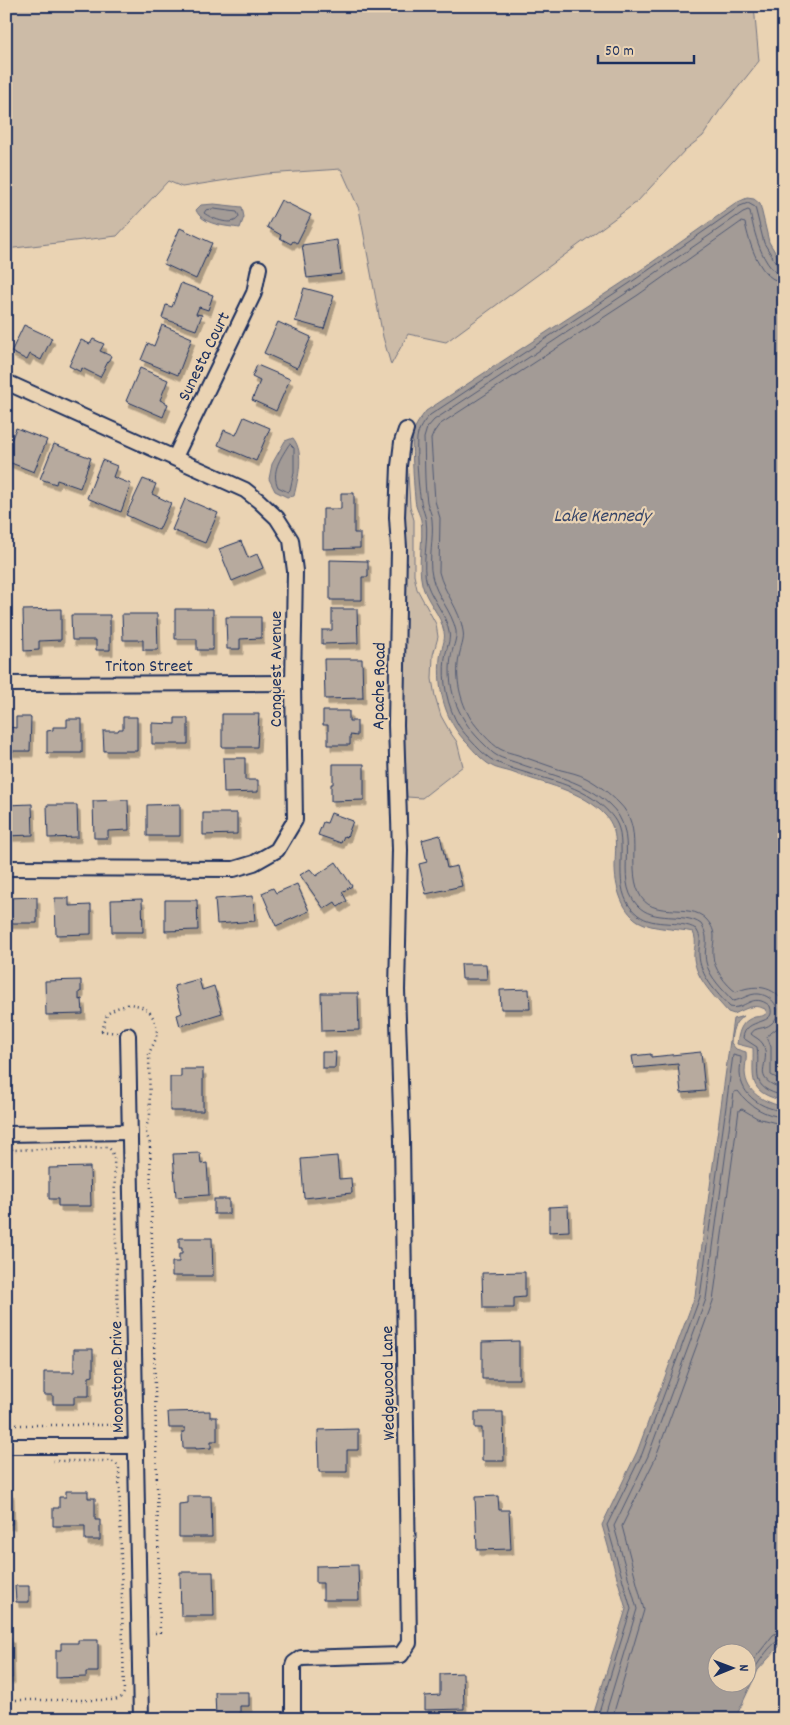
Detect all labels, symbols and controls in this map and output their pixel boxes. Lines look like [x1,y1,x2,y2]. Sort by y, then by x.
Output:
scale bar [598,32,694,64]
text: 50 m [605,41,634,63]
street label: Sunesta Court [173,308,238,406]
water label: Lake Kennedy [554,504,653,531]
street label: Conquest Avenue [265,611,290,727]
street label: Apache Road [367,642,394,730]
street label: Triton Street [105,655,193,680]
street label: Moonstone Drive [105,1321,132,1433]
street label: Wedgewood Lane [376,1325,403,1441]
north arrow [708,1642,758,1692]
text: N [733,1664,753,1672]

